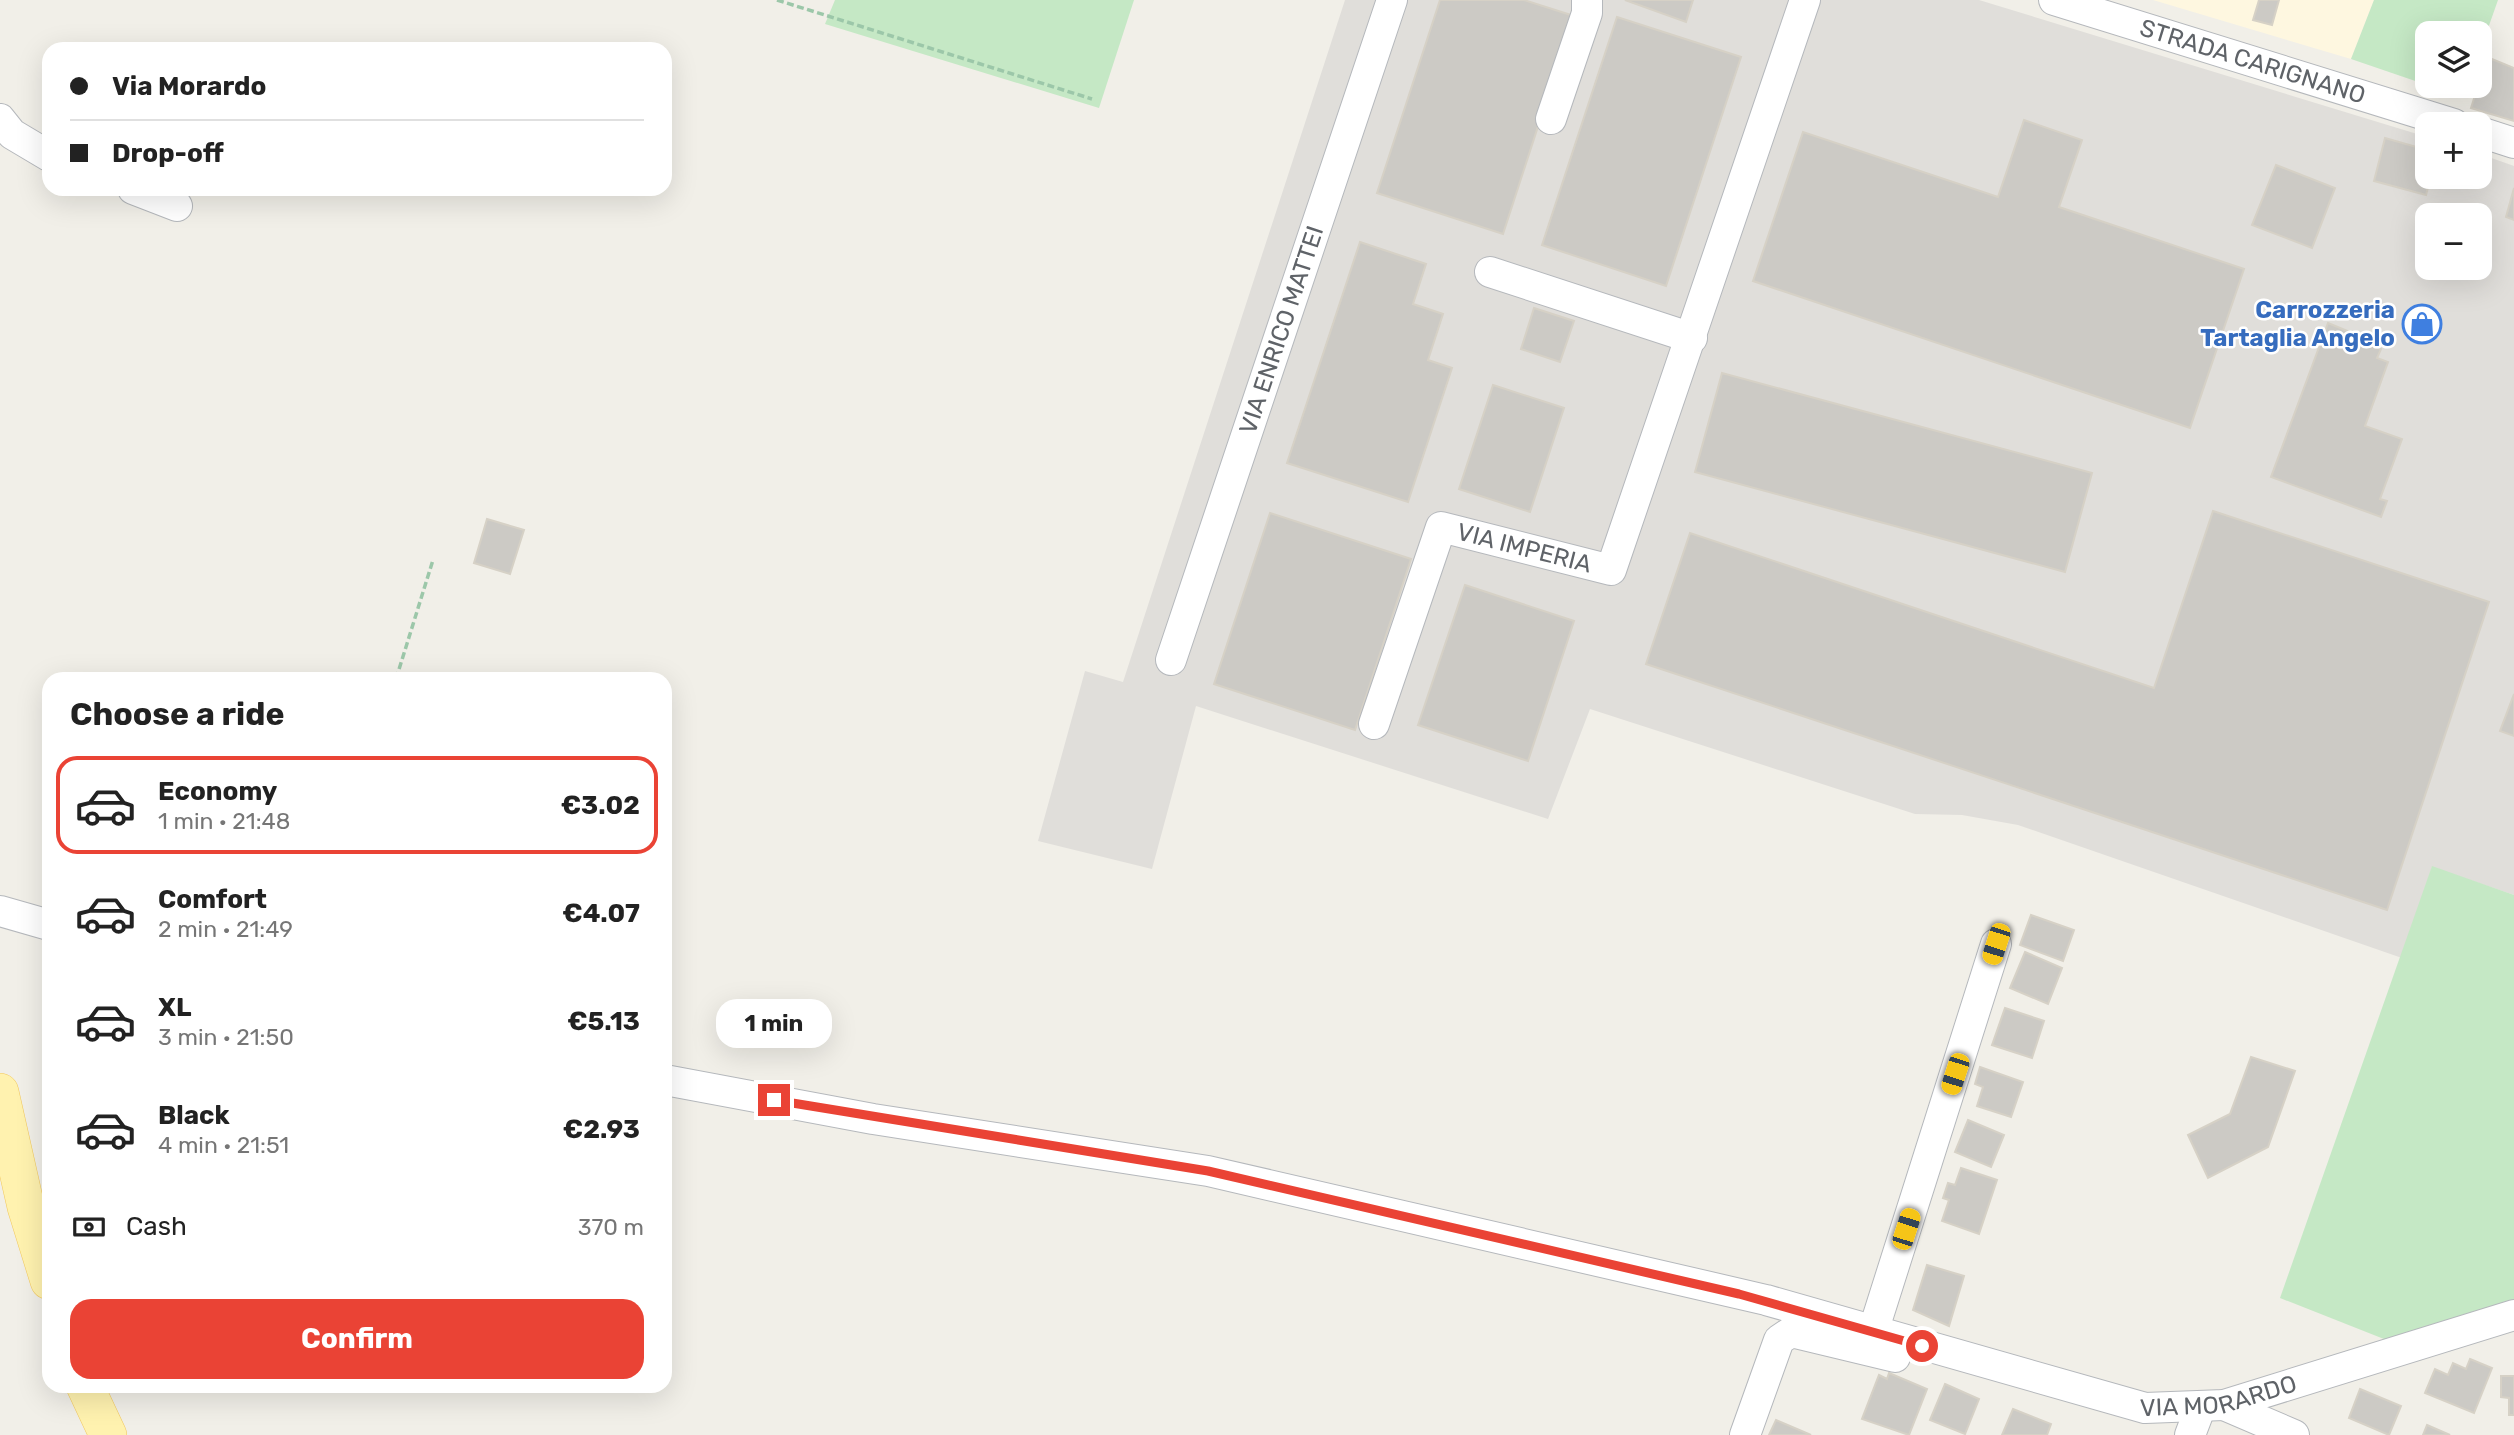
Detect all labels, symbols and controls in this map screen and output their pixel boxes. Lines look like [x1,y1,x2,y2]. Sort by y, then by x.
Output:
street label: STRADA CARIGNANO [2137,14,2369,110]
map controls [2415,21,2492,280]
button: layers [2415,21,2492,98]
text: Via Morardo [112,71,266,102]
button: + [2415,112,2492,189]
text: Drop-off [112,138,224,169]
button: − [2415,203,2492,280]
street label: VIA ENRICO MATTEI [1234,222,1329,438]
place label: Carrozzeria Tartaglia Angelo [2200,296,2395,352]
shop icon: Carrozzeria Tartaglia Angelo [2401,303,2443,345]
street label: VIA IMPERIA [1454,518,1594,579]
text: Choose a ride [70,695,284,733]
icon: car [74,774,137,837]
text: Economy [158,776,277,807]
text: €3.02 [561,790,640,821]
text: 1 min · 21:48 [158,807,290,835]
icon: car [74,882,137,945]
text: Comfort [158,884,267,915]
text: €4.07 [562,898,640,929]
text: 2 min · 21:49 [158,915,293,943]
car [1980,921,2013,967]
icon: car [74,990,137,1053]
text: XL [158,992,191,1023]
callout: 1 min [716,998,832,1048]
text: €5.13 [567,1006,640,1037]
text: 1 min [745,1009,803,1037]
text: 3 min · 21:50 [158,1023,294,1051]
car [1939,1051,1972,1097]
route end [758,1084,790,1116]
icon: car [74,1098,137,1161]
text: Black [158,1100,230,1131]
text: €2.93 [563,1114,640,1145]
text: 4 min · 21:51 [158,1131,289,1159]
car [1890,1206,1923,1252]
icon: cash [70,1208,108,1246]
text: Cash [126,1211,187,1242]
text: 370 m [578,1213,644,1241]
button: Confirm [70,1299,644,1379]
route start [1906,1330,1938,1362]
street label: VIA MORARDO [2139,1369,2300,1422]

